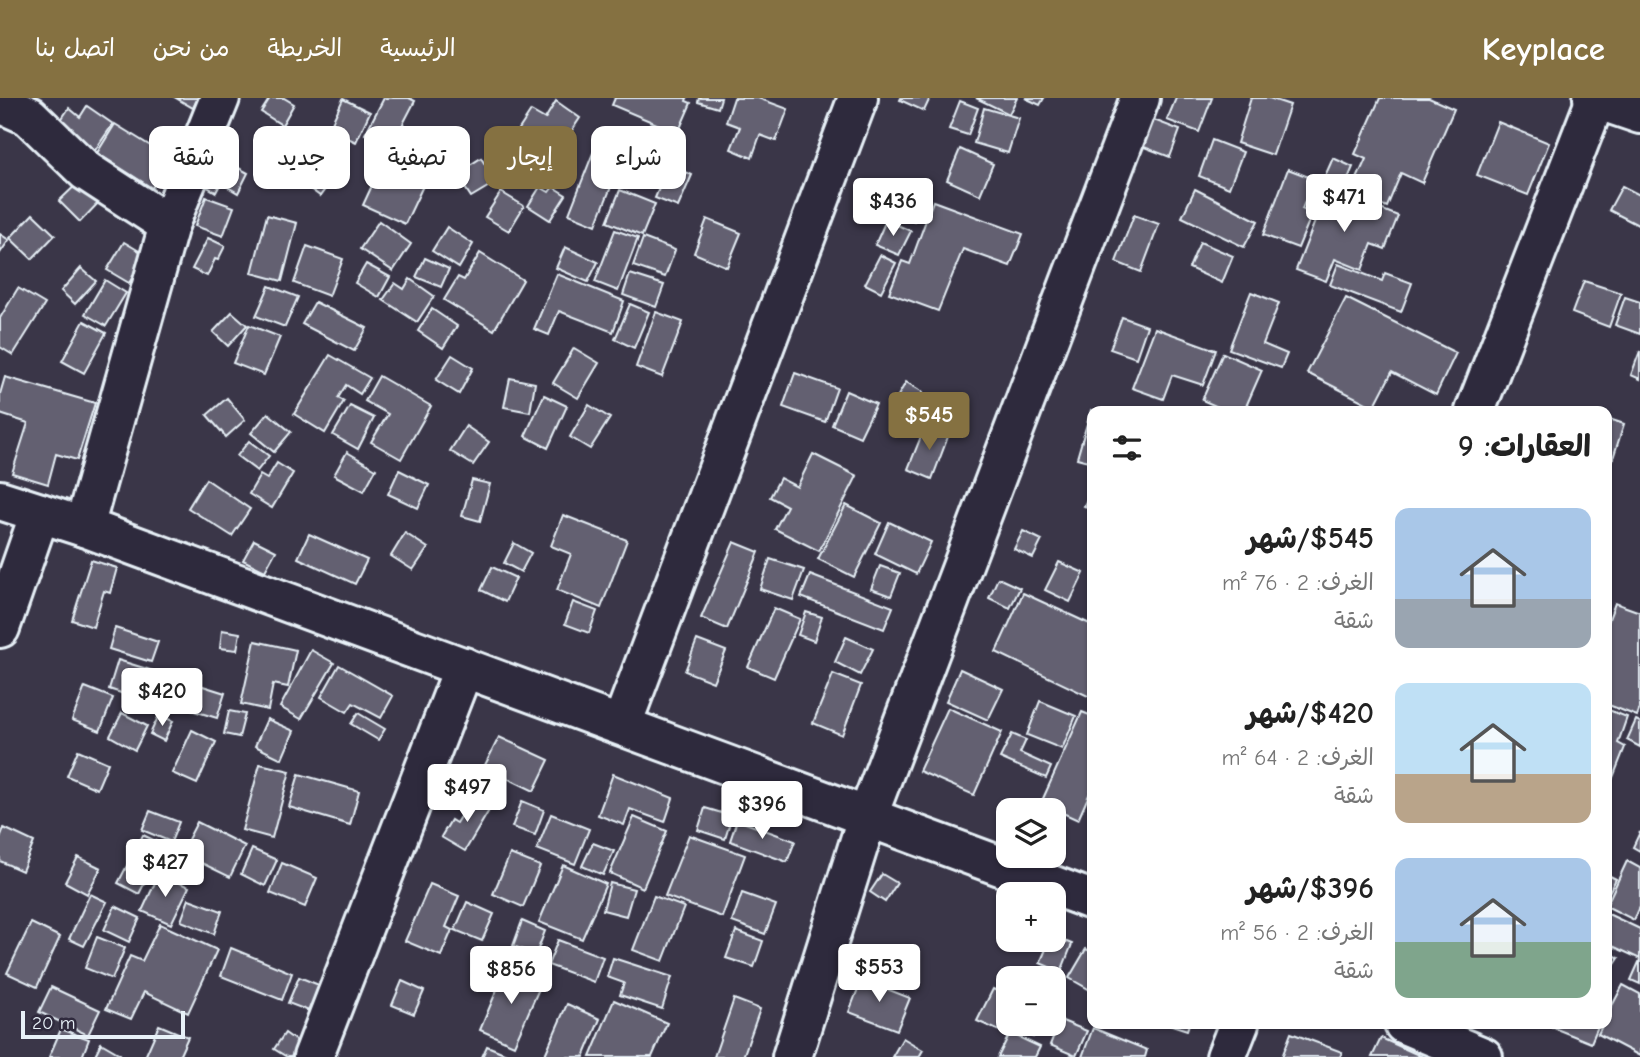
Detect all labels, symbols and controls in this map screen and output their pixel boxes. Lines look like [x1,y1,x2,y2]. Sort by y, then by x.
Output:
text: Keyplace [1482,30,1605,68]
text: اتصل بنا [35,34,115,62]
text: من نحن [153,34,229,62]
text: الخريطة [267,34,342,62]
text: الرئيسية [380,34,456,62]
chip: شقة [149,126,239,189]
chip: جديد [253,126,350,189]
chip: تصفية [364,126,470,189]
chip: إيجار [484,126,577,189]
chip: شراء [591,126,686,189]
pin: $471 [1303,174,1385,234]
pin: $436 [852,178,934,238]
text: $471 [1322,183,1366,210]
text: $436 [869,187,917,214]
pin: $545 [888,392,970,452]
text: $545 [904,401,954,428]
icon: filters [1108,429,1146,467]
text: العقارات: 9 [1458,429,1591,464]
text: $545/شهر [1247,521,1374,556]
icon: home [1451,536,1535,620]
text: الغرف: 2 · 76 m² [1222,569,1374,596]
text: شقة [1334,607,1374,634]
pin: $420 [121,668,203,728]
text: $420 [137,677,187,704]
text: $420/شهر [1247,696,1374,731]
icon: home [1451,711,1535,795]
text: الغرف: 2 · 64 m² [1222,744,1374,771]
pin: $497 [426,764,508,824]
text: $497 [443,773,491,800]
pin: $396 [721,782,803,841]
text: شقة [1334,782,1374,809]
text: $396 [737,790,787,817]
map controls [996,798,1066,1036]
button: layers [996,798,1066,868]
pin: $427 [124,840,206,899]
text: $427 [142,848,188,875]
text: $396/شهر [1247,871,1374,906]
button: + [996,882,1066,952]
icon: home [1451,886,1535,970]
text: الغرف: 2 · 56 m² [1220,919,1374,946]
pin: $553 [838,944,920,1004]
pin: $856 [470,946,552,1006]
text: $553 [854,953,904,980]
text: $856 [486,955,536,982]
text: شقة [1334,957,1374,984]
button: − [996,966,1066,1036]
scale bar [21,1008,186,1040]
text: 20 m [32,1012,76,1034]

